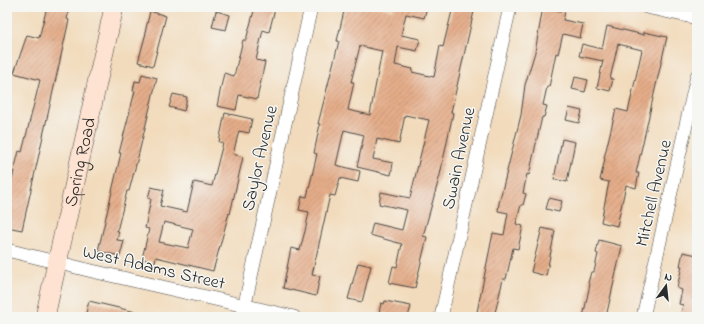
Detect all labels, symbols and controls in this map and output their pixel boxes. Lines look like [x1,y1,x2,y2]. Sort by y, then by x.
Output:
street label: Saylor Avenue [236,102,286,214]
street label: Swain Avenue [436,104,484,212]
street label: Spring Road [59,115,104,209]
street label: Mitchell Avenue [630,136,680,250]
street label: West Adams Street [80,240,227,298]
north arrow [646,266,686,306]
text: N [663,269,674,286]

